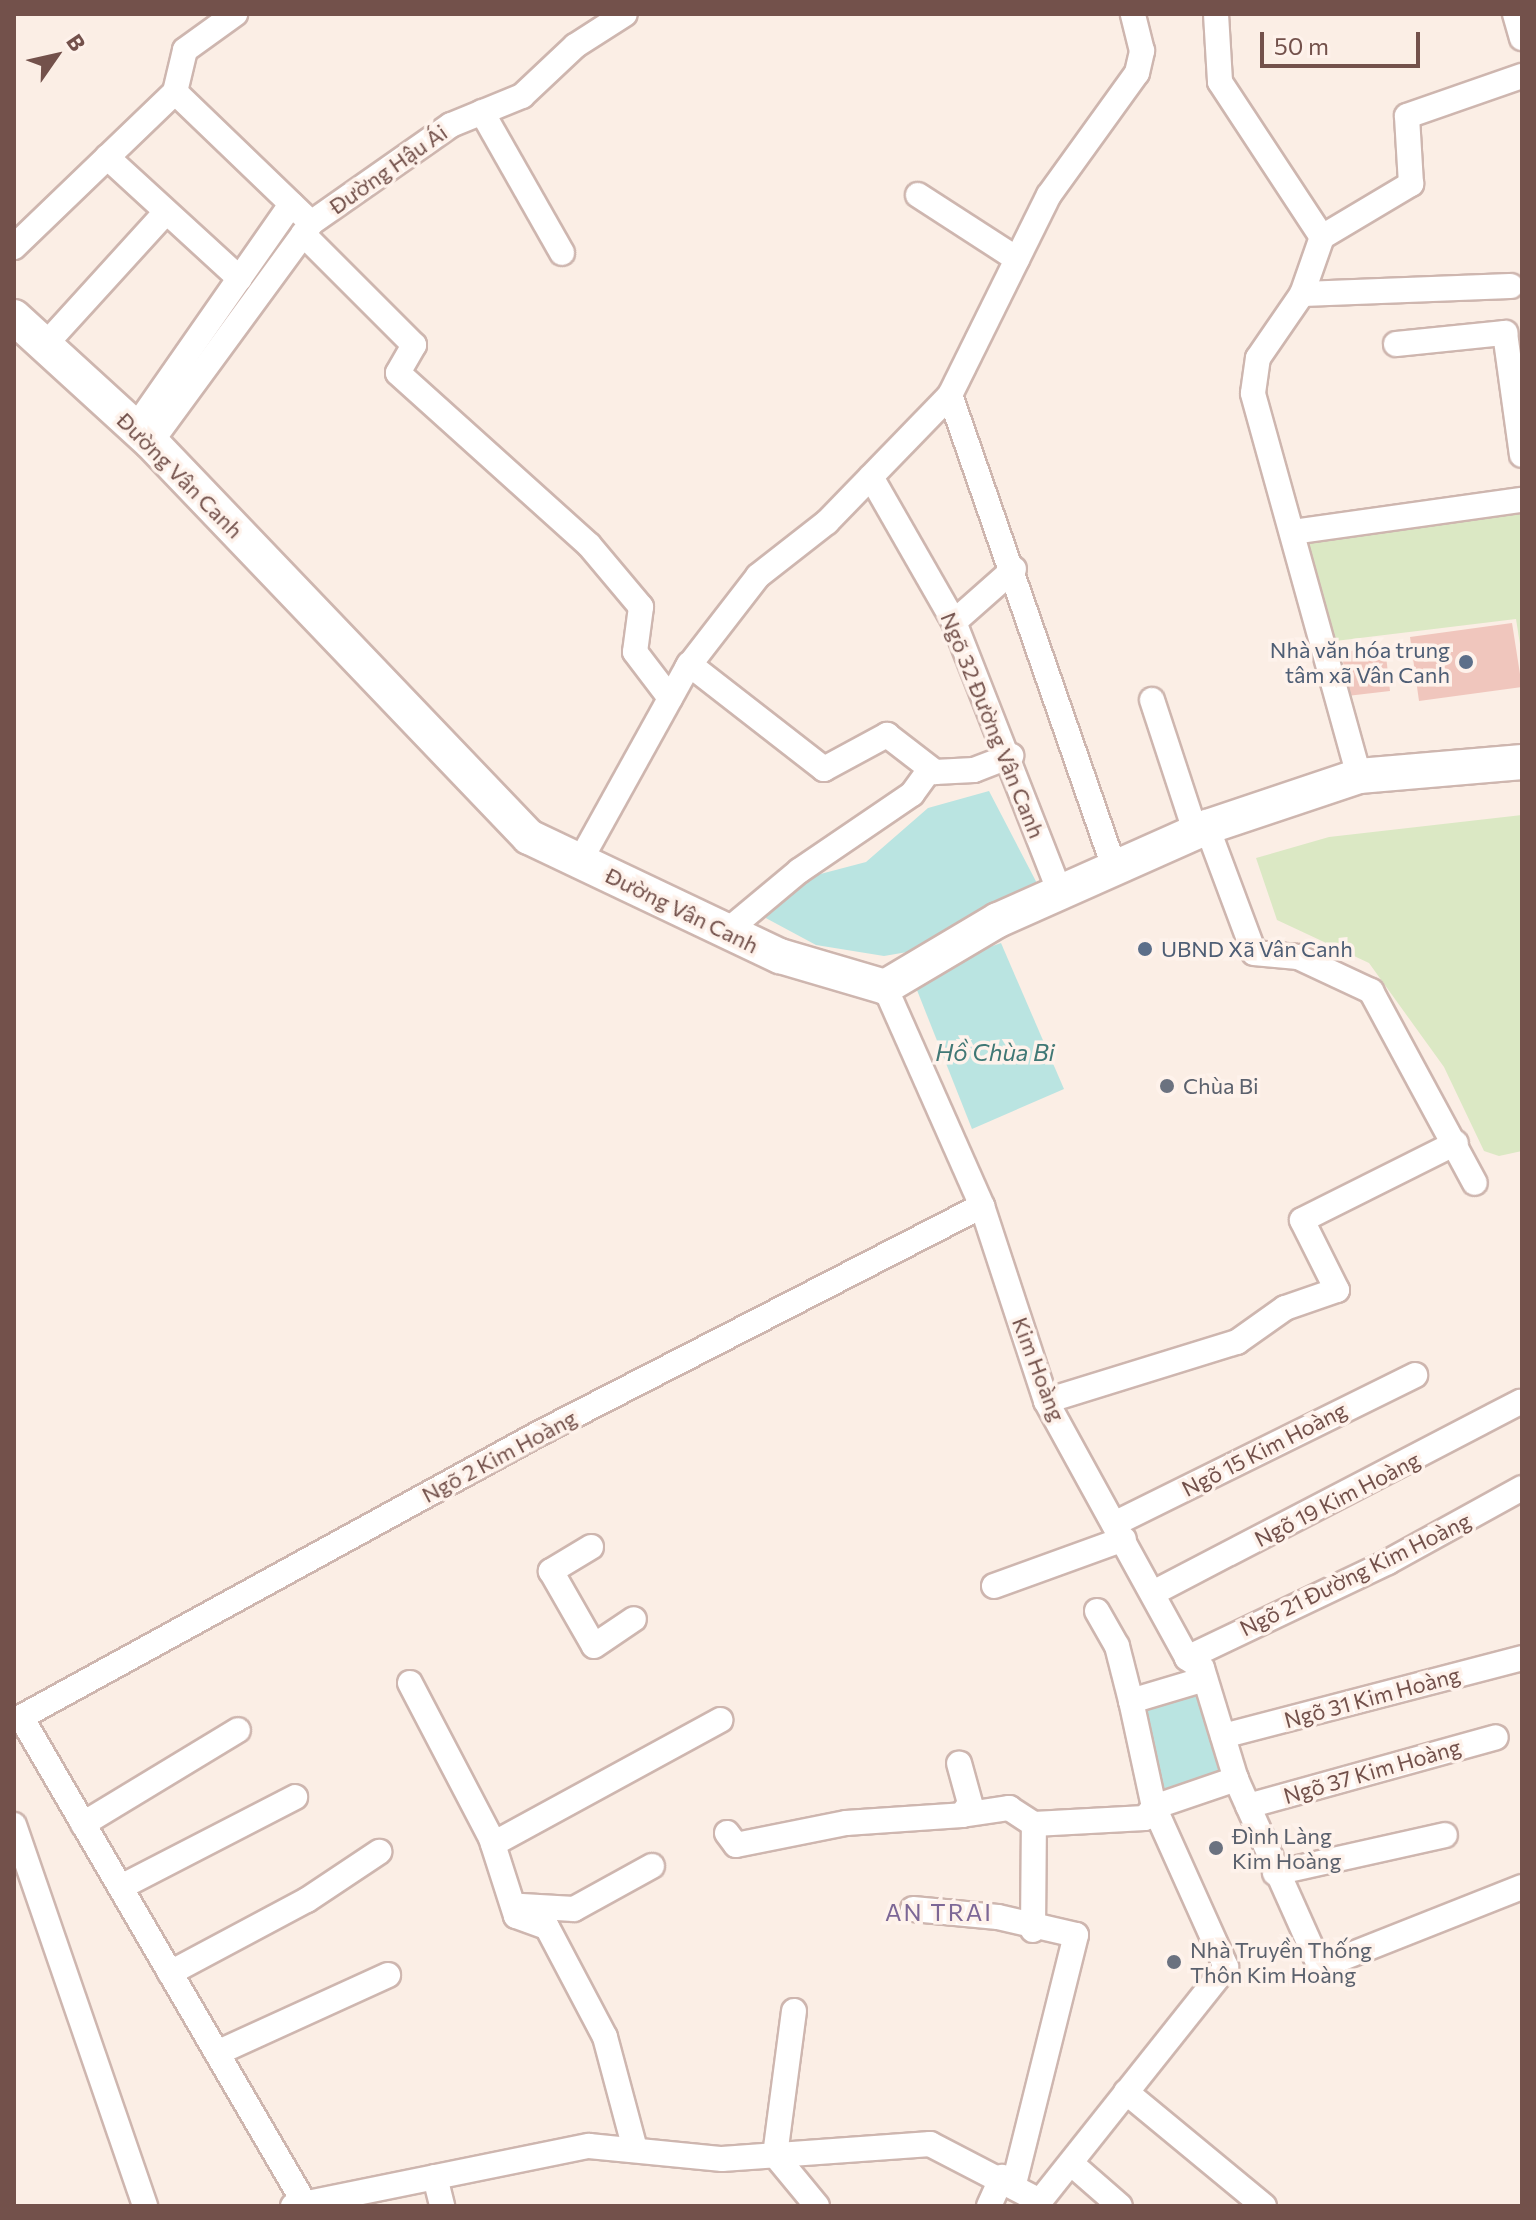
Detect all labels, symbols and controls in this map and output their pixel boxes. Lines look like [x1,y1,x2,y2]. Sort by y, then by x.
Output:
north arrow [16,16,96,96]
scale bar [1264,16,1424,66]
text: B [61,29,92,56]
text: 50 m [1274,31,1329,60]
street label: Đường Hậu Ái [324,119,452,219]
street label: Đường Vân Canh [112,407,248,543]
street label: Ngõ 32 Đường Vân Canh [936,608,1050,842]
place label: Nhà văn hóa trung tâm xã Vân Canh [1270,636,1450,688]
marker: Nhà văn hóa trung tâm xã Vân Canh [1457,653,1475,671]
street label: Đường Vân Canh [601,862,763,958]
place label: UBND Xã Vân Canh [1161,936,1353,962]
marker: UBND Xã Vân Canh [1136,940,1154,958]
water label: Hồ Chùa Bi [935,1038,1055,1066]
place label: Chùa Bi [1183,1073,1259,1099]
marker: Chùa Bi [1158,1077,1176,1095]
street label: Kim Hoàng [1007,1313,1071,1425]
street label: Ngõ 15 Kim Hoàng [1177,1396,1351,1502]
street label: Ngõ 2 Kim Hoàng [417,1404,581,1508]
street label: Ngõ 19 Kim Hoàng [1250,1446,1424,1552]
street label: Ngõ 21 Đường Kim Hoàng [1235,1507,1475,1641]
street label: Ngõ 31 Kim Hoàng [1281,1661,1463,1733]
street label: Ngõ 37 Kim Hoàng [1280,1733,1464,1809]
place label: Đình Làng Kim Hoàng [1232,1822,1341,1874]
marker: Đình Làng Kim Hoàng [1207,1839,1225,1857]
district label: AN TRAI [885,1898,993,1926]
place label: Nhà Truyền Thống Thôn Kim Hoàng [1190,1936,1372,1988]
marker: Nhà Truyền Thống Thôn Kim Hoàng [1165,1953,1183,1971]

